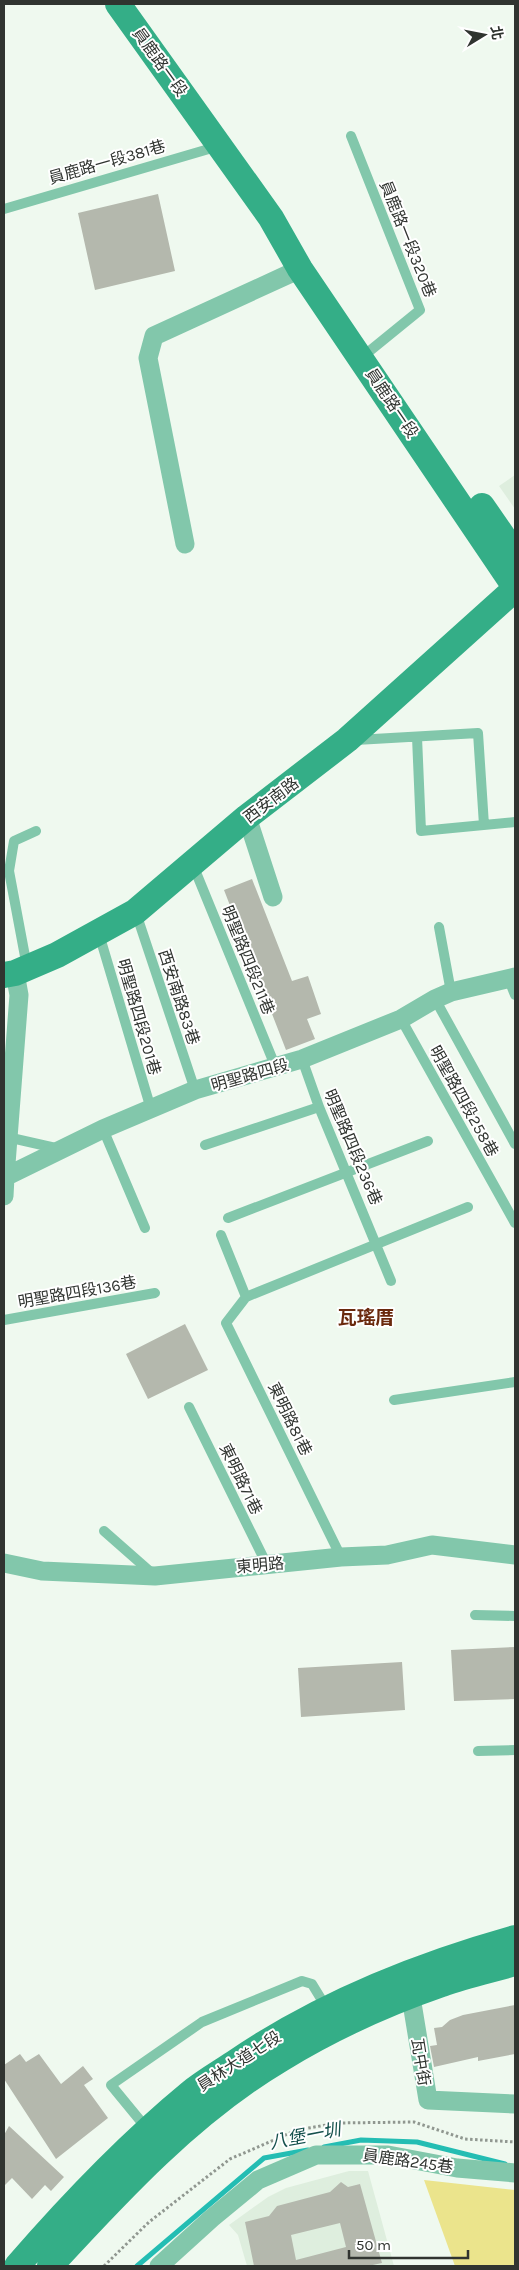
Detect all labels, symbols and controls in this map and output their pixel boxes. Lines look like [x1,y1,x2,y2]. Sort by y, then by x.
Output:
north arrow [459,10,509,60]
street label: 員鹿路一段 [129,24,191,100]
text: 北 [487,24,506,41]
street label: 員鹿路一段381巷 [46,136,168,188]
street label: 員鹿路一段320巷 [376,178,440,300]
street label: 員鹿路一段 [362,365,422,441]
street label: 西安南路 [240,773,302,827]
street label: 明聖路四段211巷 [217,903,279,1017]
street label: 西安南路83巷 [155,947,203,1047]
street label: 明聖路四段201巷 [113,957,165,1077]
street label: 明聖路四段258巷 [426,1042,502,1160]
street label: 明聖路四段 [209,1055,291,1095]
street label: 明聖路四段236巷 [320,1086,386,1208]
street label: 明聖路四段136巷 [16,1272,138,1312]
district label: 瓦瑤厝 [337,1307,395,1329]
street label: 東明路81巷 [264,1379,316,1459]
street label: 東明路71巷 [216,1440,266,1518]
street label: 東明路 [235,1553,285,1577]
street label: 員林大道七段 [194,2027,284,2095]
street label: 瓦中街 [408,2037,434,2087]
water label: 八堡一圳 [268,2118,345,2154]
street label: 員鹿路245巷 [361,2145,455,2177]
scale bar [349,2228,468,2260]
text: 50 m [356,2236,391,2254]

